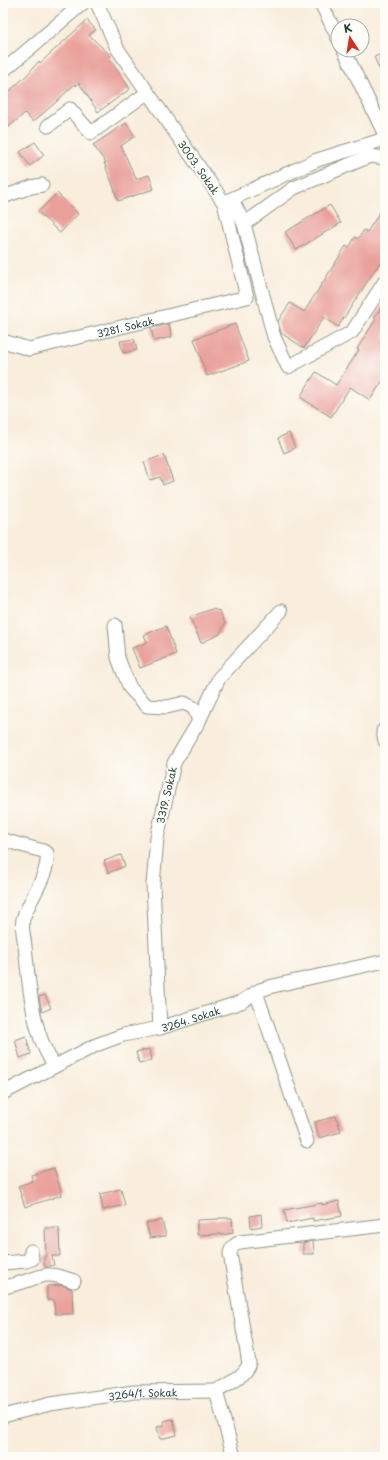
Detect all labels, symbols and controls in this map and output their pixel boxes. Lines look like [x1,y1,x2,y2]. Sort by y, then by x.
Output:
north arrow [330,18,370,58]
text: K [342,19,354,37]
street label: 3003. Sokak [175,137,223,197]
street label: 3281. Sokak [95,312,155,340]
street label: 3319. Sokak [152,765,180,825]
street label: 3264. Sokak [159,1002,222,1035]
street label: 3264/1. Sokak [107,1384,178,1403]

